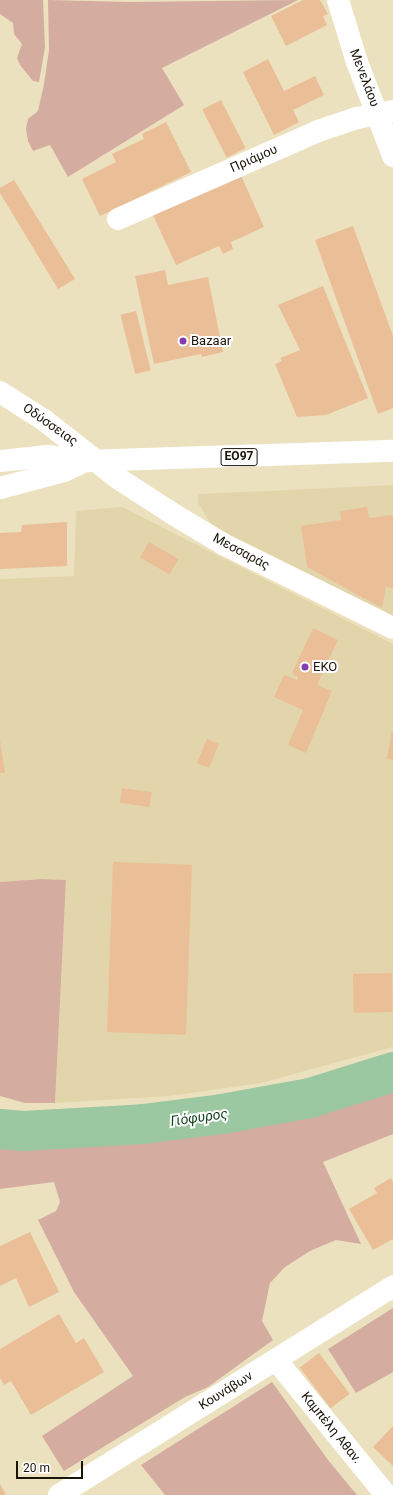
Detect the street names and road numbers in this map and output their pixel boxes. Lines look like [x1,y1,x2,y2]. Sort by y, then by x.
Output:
street label: Μενελάου [346,47,382,109]
street label: Πριάμου [228,142,280,176]
street label: Οδύσσειας [19,400,81,450]
road number: ΕΟ97 [220,447,258,467]
street label: Μεσσαράς [210,531,272,573]
street label: Κουνάβων [196,1368,256,1414]
street label: Καμπέλη Αθαν. [297,1389,365,1467]

